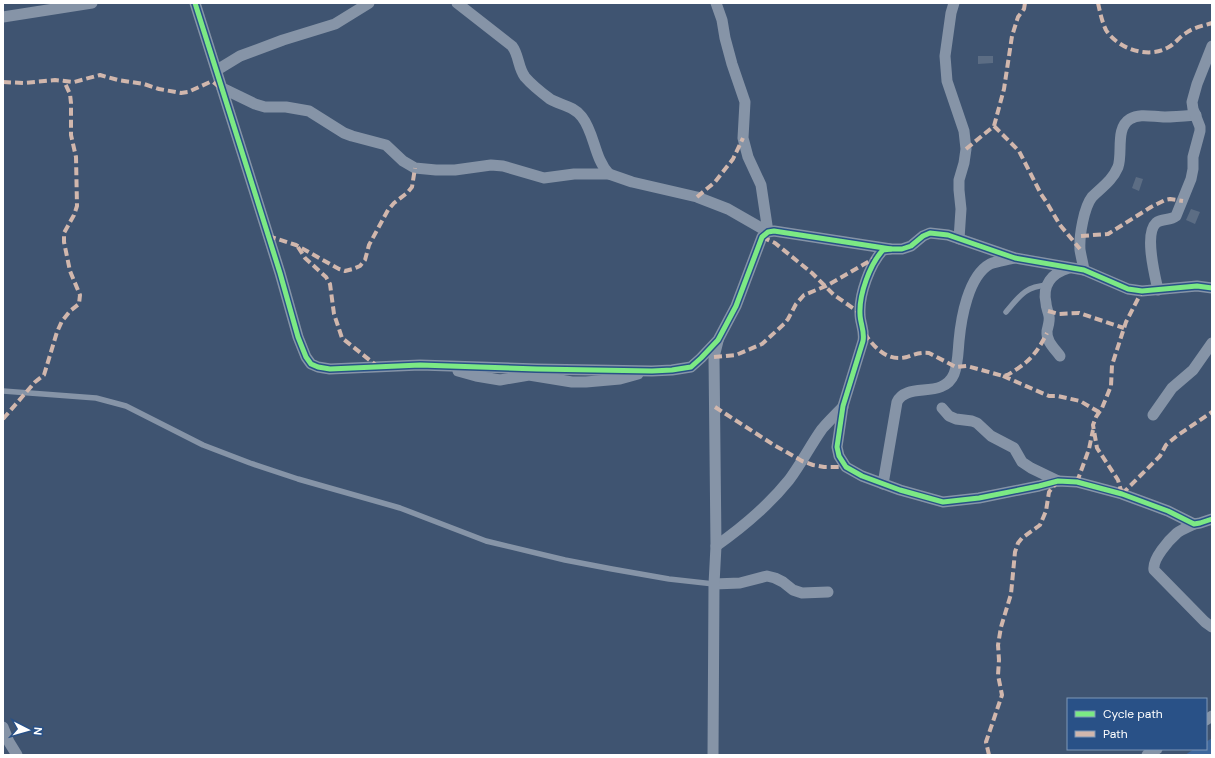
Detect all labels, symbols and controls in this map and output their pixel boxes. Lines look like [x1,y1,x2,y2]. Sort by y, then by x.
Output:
legend [1067,698,1207,750]
text: Cycle path [1103,706,1163,722]
north arrow [8,710,48,750]
text: N [31,726,45,736]
text: Path [1103,726,1128,742]

